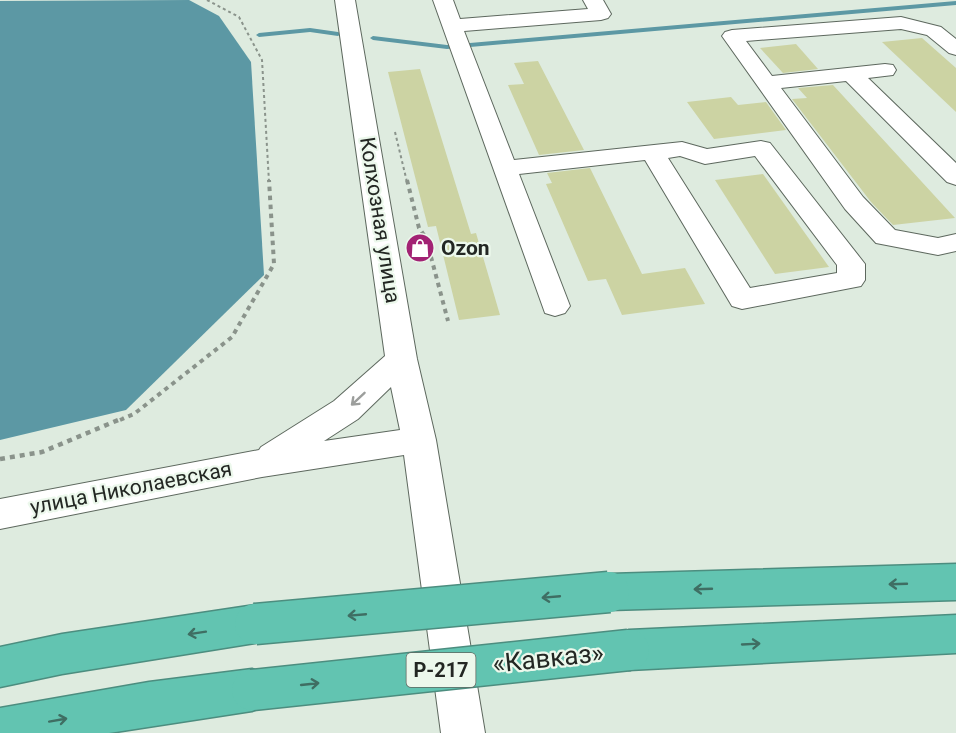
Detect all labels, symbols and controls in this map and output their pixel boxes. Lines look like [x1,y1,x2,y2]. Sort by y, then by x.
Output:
street label: Колхозная улица [355,135,405,305]
shop icon: Ozon [404,232,436,264]
place label: Ozon [441,236,490,260]
one-way arrow [351,392,366,406]
street label: улица Николаевская [28,457,234,519]
one-way arrow [888,578,908,590]
one-way arrow [693,584,713,595]
one-way arrow [541,592,561,603]
one-way arrow [347,610,367,621]
one-way arrow [188,628,207,639]
street label: «Кавказ» [491,637,605,679]
one-way arrow [740,638,760,649]
road number: Р-217 [406,653,476,687]
one-way arrow [300,678,320,689]
one-way arrow [47,715,67,726]

